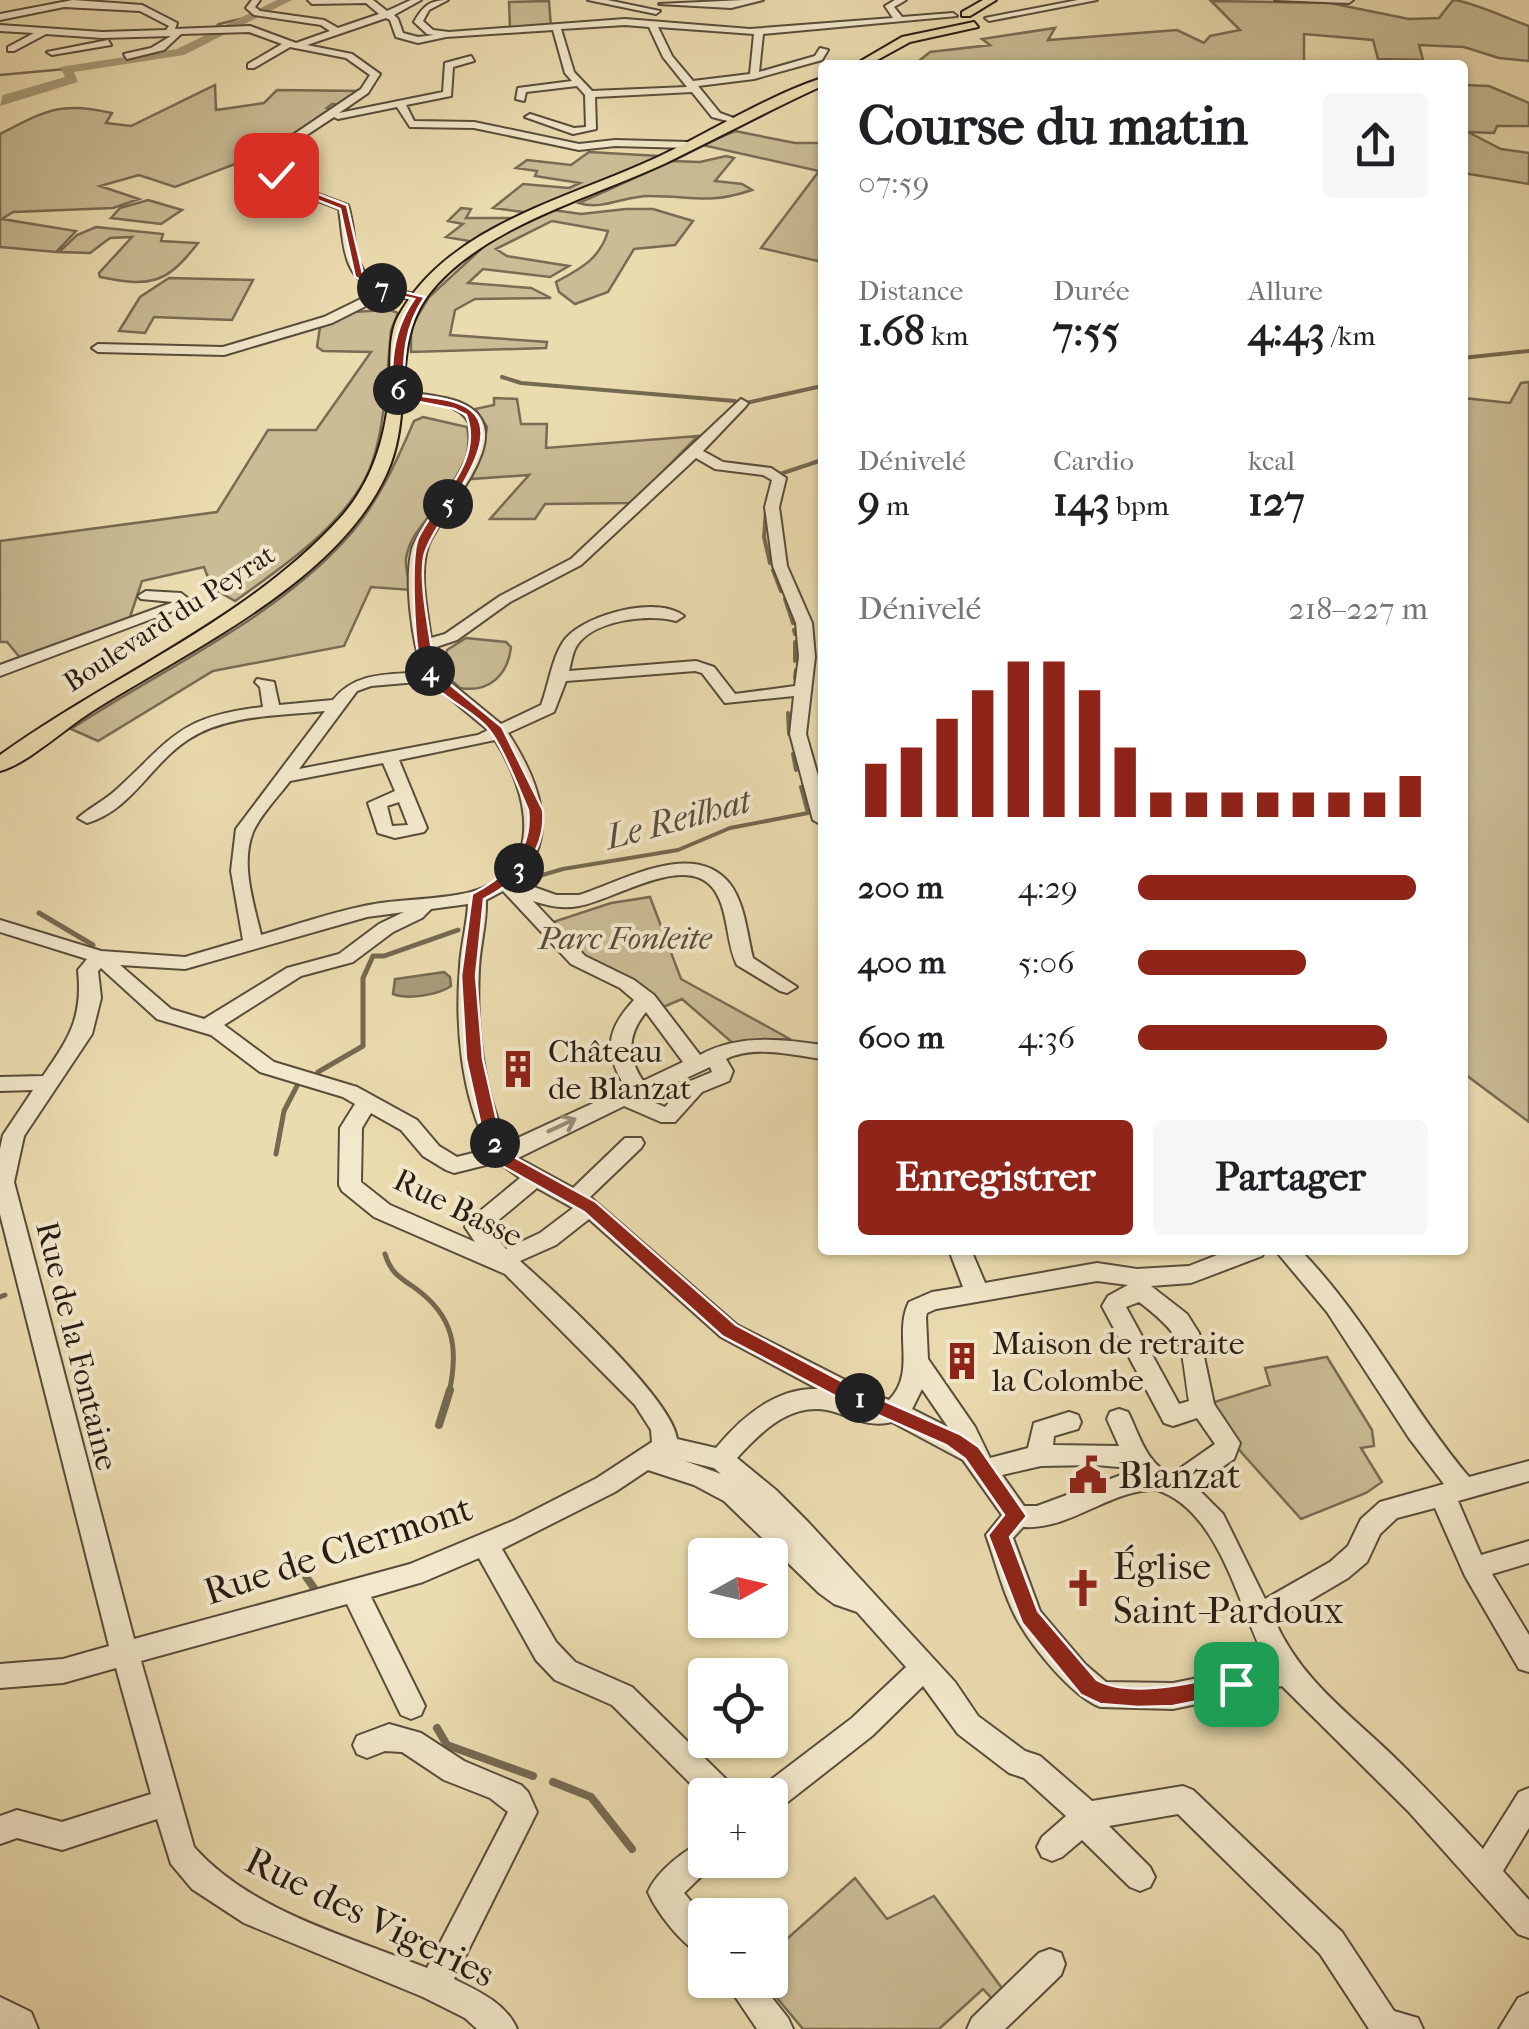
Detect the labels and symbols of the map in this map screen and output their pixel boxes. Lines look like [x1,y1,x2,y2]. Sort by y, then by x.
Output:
pin [234,133,319,218]
pin: 7 [357,263,407,313]
pin: 6 [373,365,423,415]
pin: 5 [423,479,473,529]
street label: Boulevard du Peyrat [57,537,281,699]
pin: 4 [405,646,455,696]
water label: Le Reilhat [598,779,757,859]
pin: 3 [494,843,544,893]
park label: Parc Fonleite [536,920,713,957]
place label: Château de Blanzat [548,1033,692,1107]
building icon: Château de Blanzat [497,1048,539,1090]
one-way arrow [546,1115,576,1134]
pin: 2 [470,1118,520,1168]
street label: Rue Basse [388,1161,528,1255]
street label: Rue de la Fontaine [28,1218,126,1474]
place label: Maison de retraite la Colombe [991,1325,1245,1399]
building icon: Maison de retraite la Colombe [941,1340,983,1382]
pin: 1 [835,1373,885,1423]
place label: Blanzat [1118,1453,1241,1498]
public building icon: Blanzat [1067,1454,1109,1496]
street label: Rue de Clermont [198,1485,478,1615]
north arrow [688,1538,788,1638]
place label: Église Saint-Pardoux [1113,1544,1344,1633]
church icon: Église Saint-Pardoux [1062,1567,1104,1609]
pin [1194,1642,1279,1727]
street label: Rue des Vigeries [238,1837,502,1997]

